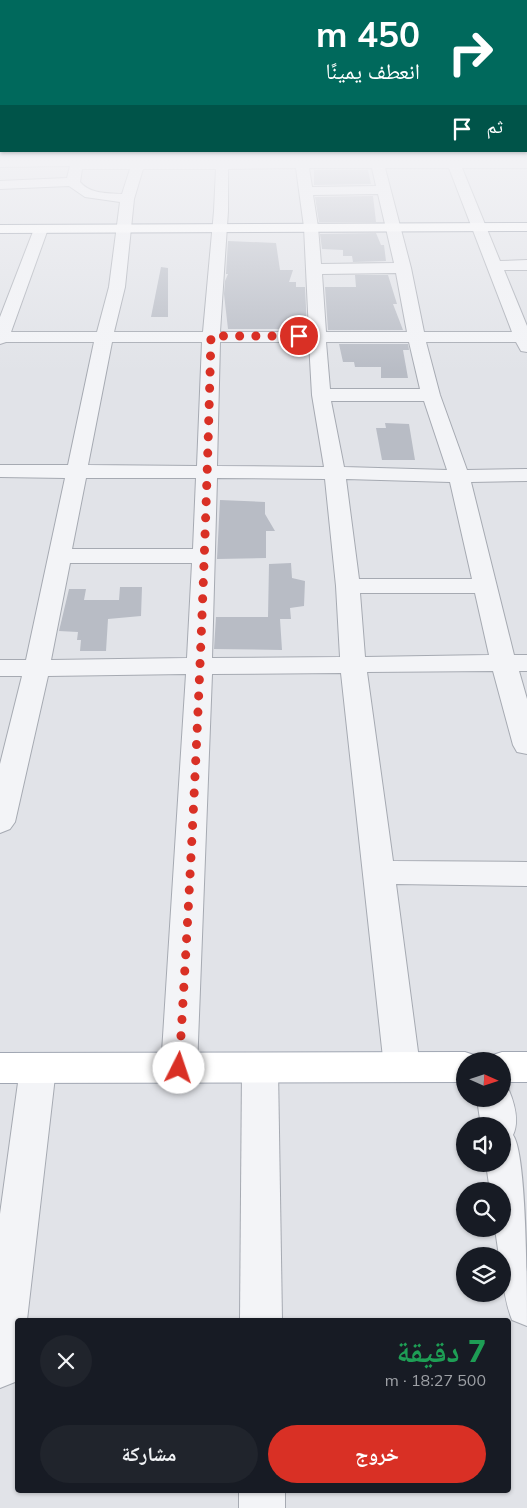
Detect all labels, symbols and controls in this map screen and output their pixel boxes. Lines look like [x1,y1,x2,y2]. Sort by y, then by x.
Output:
text: 450 m [316,12,420,56]
icon: right [438,20,503,85]
text: انعطف يمينًا [326,57,420,85]
text: ثم [486,114,503,138]
icon: arrive [448,115,476,143]
pin [278,315,320,357]
icon: arrive [285,322,313,350]
position arrow [152,1041,204,1093]
north arrow [456,1052,511,1108]
map controls [456,1052,511,1302]
button: sound [456,1117,511,1172]
button: search [456,1182,511,1237]
button: layers [456,1247,511,1302]
text: 7 دقيقة [397,1332,486,1370]
button: close [40,1335,92,1387]
text: 500 m · 18:27 [385,1370,486,1390]
button: مشاركة [40,1425,258,1483]
button: خروج [268,1425,486,1483]

